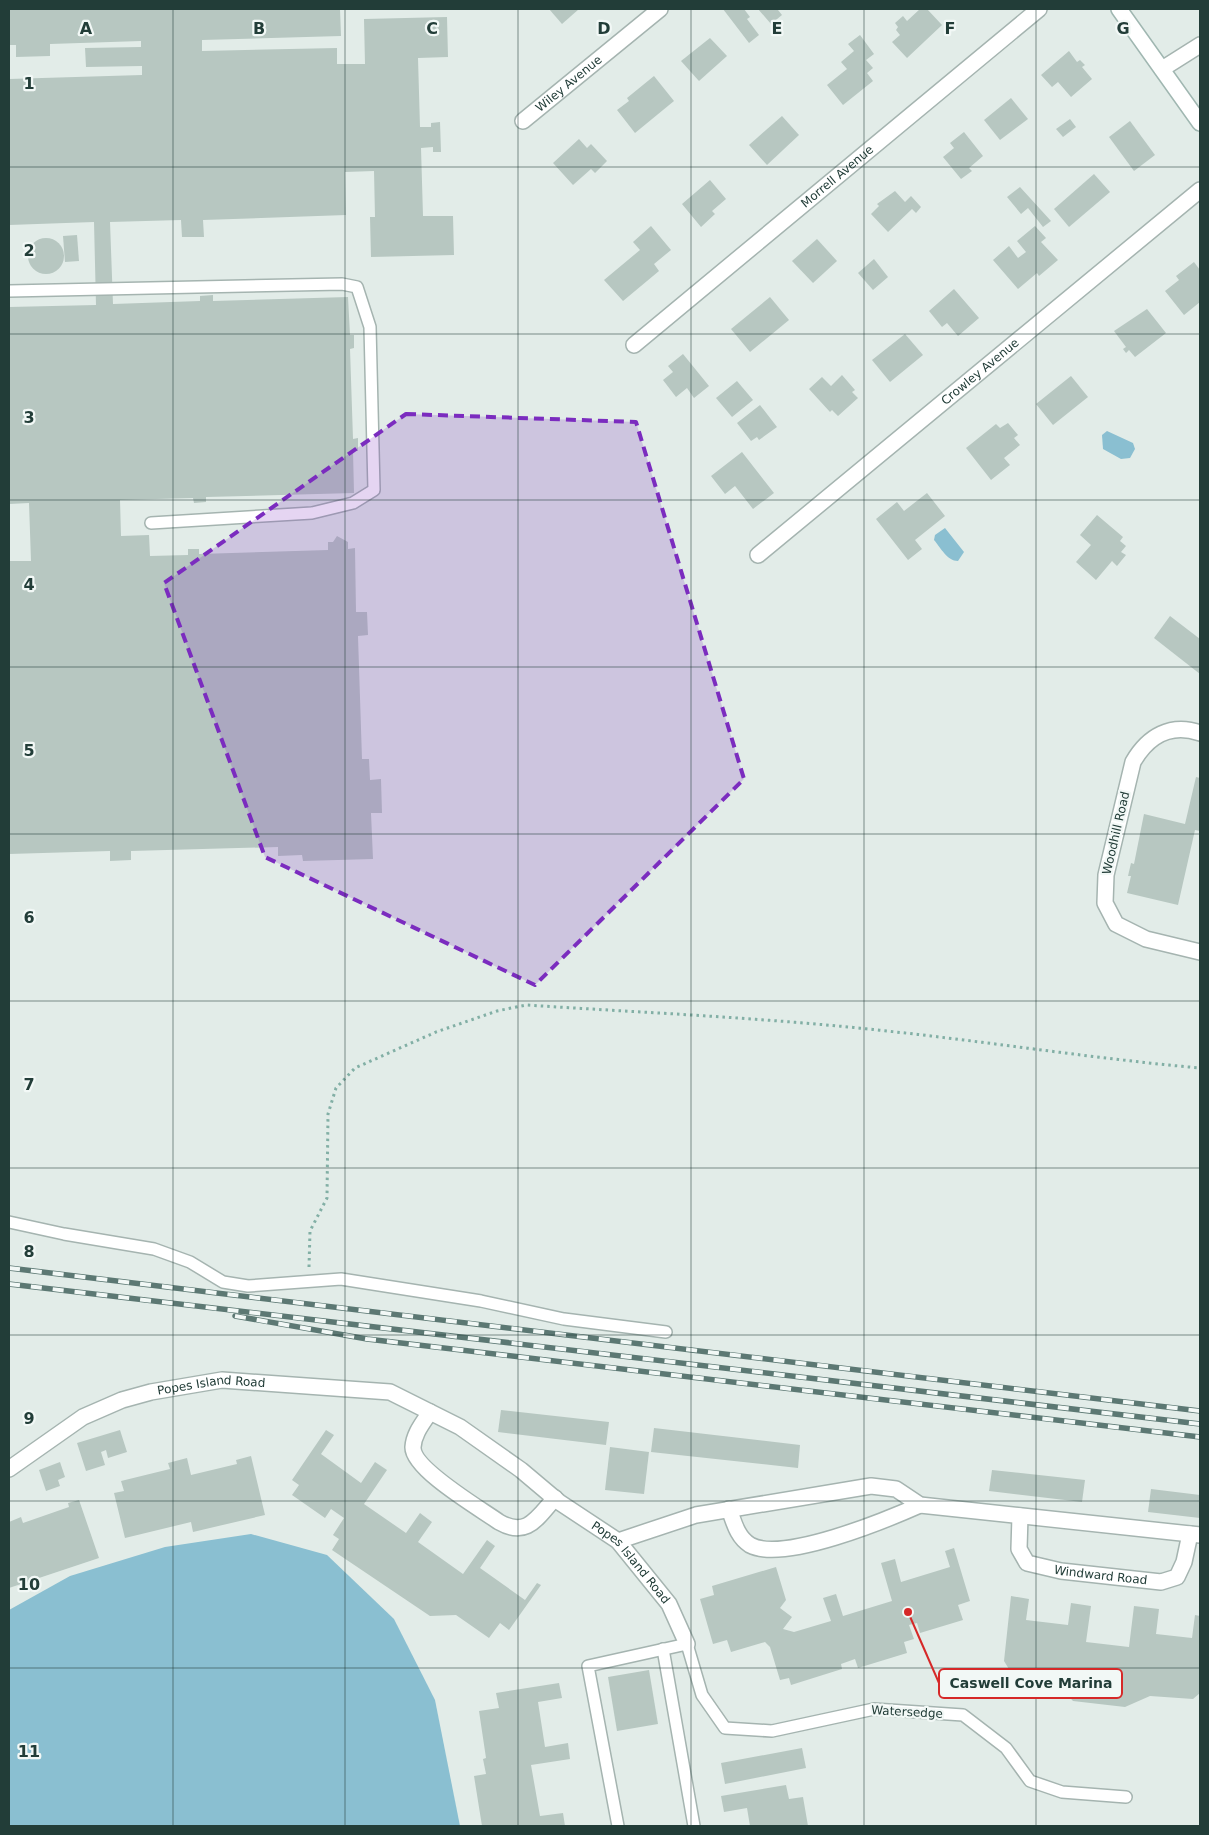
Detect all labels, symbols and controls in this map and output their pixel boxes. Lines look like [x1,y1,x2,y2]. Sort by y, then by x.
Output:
text: A [80,19,93,38]
text: B [253,19,265,38]
text: C [426,19,438,38]
text: D [597,19,611,38]
text: E [772,19,782,38]
text: F [945,19,955,38]
text: G [1116,19,1130,38]
street label: Wiley Avenue [533,53,605,115]
text: 1 [23,74,35,93]
street label: Morrell Avenue [798,142,876,210]
text: 2 [23,241,35,260]
street label: Crowley Avenue [938,335,1022,408]
text: 3 [23,408,35,427]
text: 4 [23,575,35,594]
text: 5 [23,741,35,760]
street label: Woodhill Road [1100,790,1132,876]
text: 6 [23,908,35,927]
text: 7 [23,1075,35,1094]
text: 8 [23,1242,35,1261]
street label: Popes Island Road [156,1373,266,1398]
text: 9 [23,1409,35,1428]
street label: Popes Island Road [589,1518,673,1607]
street label: Windward Road [1053,1563,1148,1587]
text: 10 [18,1575,40,1594]
callout: Caswell Cove Marina [939,1669,1122,1698]
text: Caswell Cove Marina [950,1675,1112,1691]
street label: Watersedge [871,1703,943,1721]
text: 11 [18,1742,40,1761]

